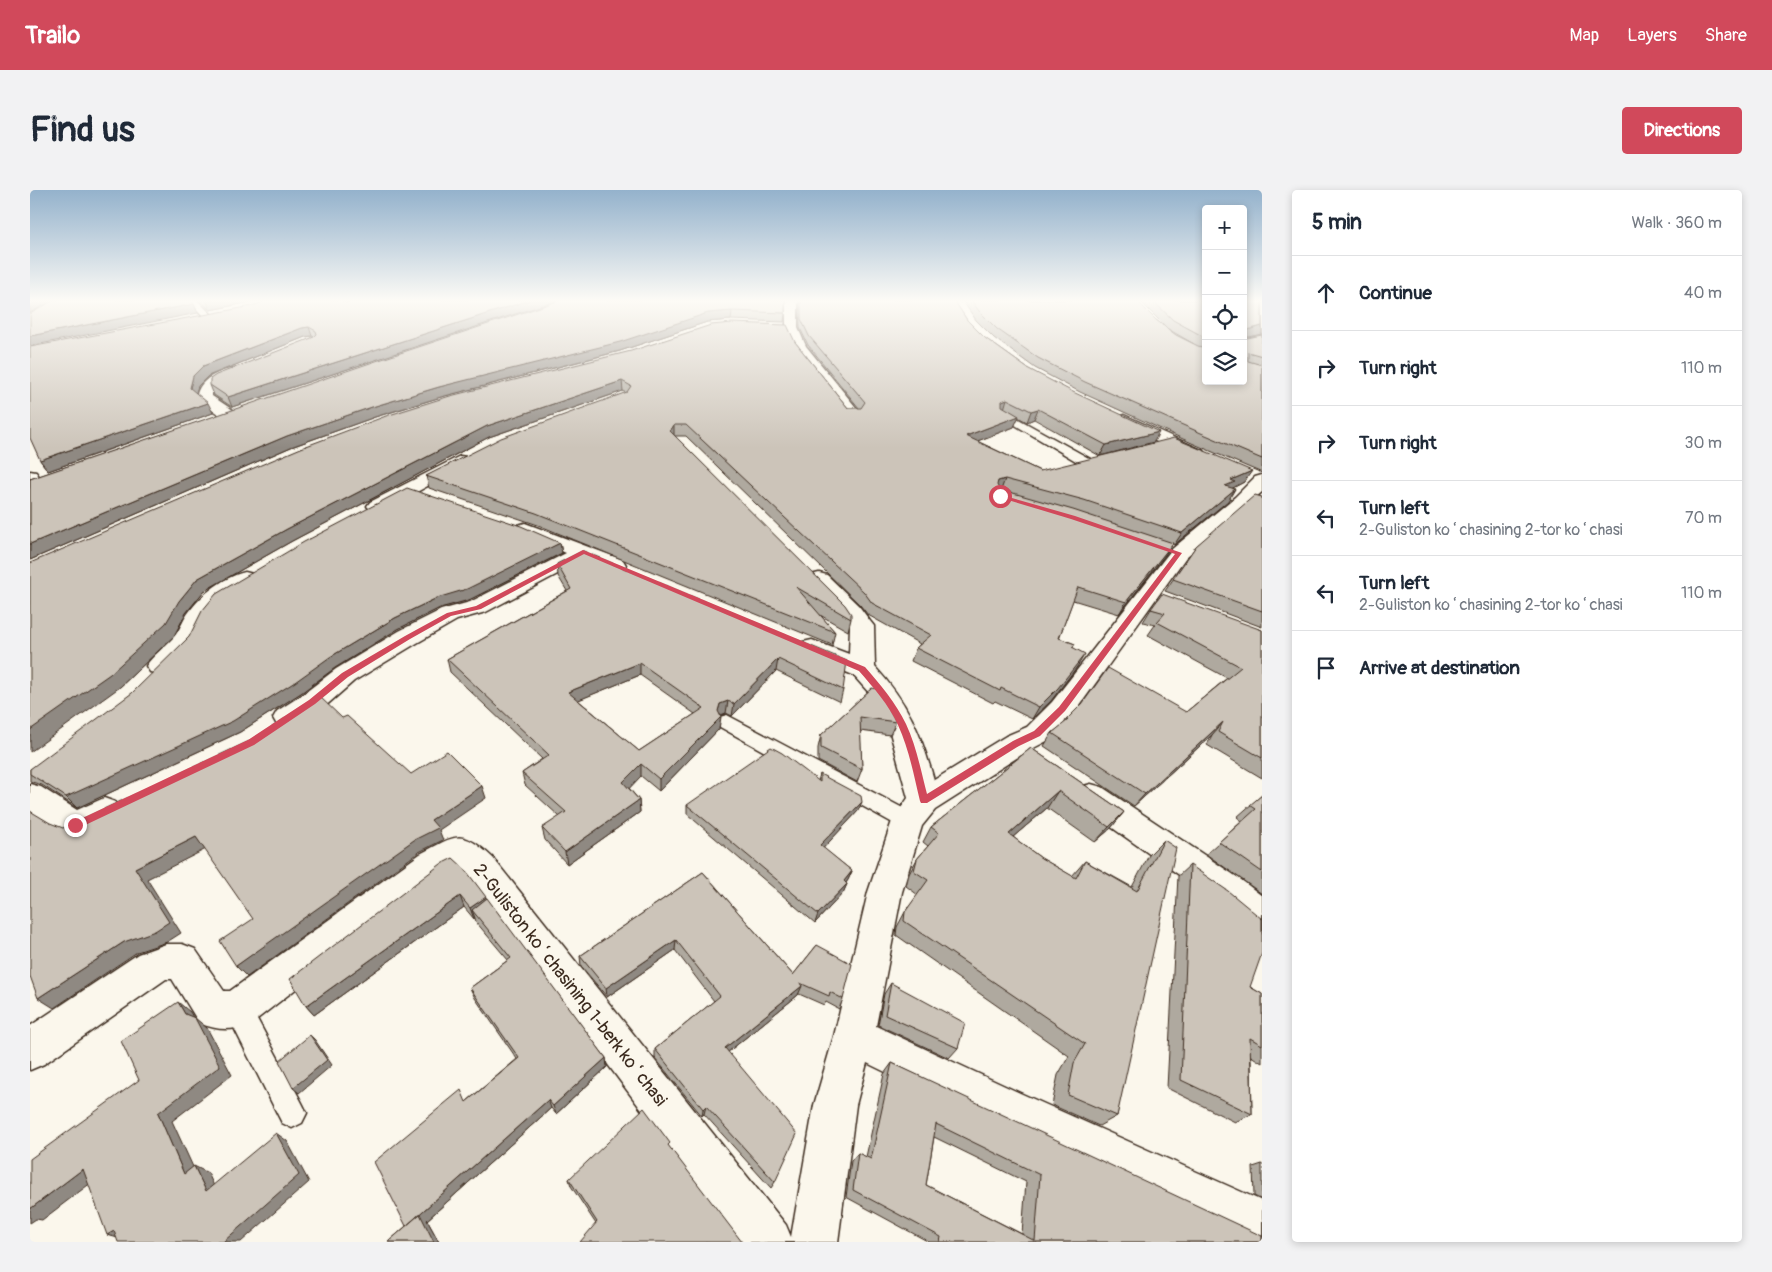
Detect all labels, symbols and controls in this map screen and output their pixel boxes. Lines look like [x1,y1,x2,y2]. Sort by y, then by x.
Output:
text: Trailo [25,21,80,50]
text: Map [1570,24,1599,47]
text: Layers [1627,24,1677,47]
text: Share [1705,24,1747,47]
button: Directions [1622,107,1742,154]
text: Find us [30,108,135,152]
map controls [1202,205,1247,385]
button: + [1202,205,1247,250]
text: 5 min [1312,209,1362,236]
text: Walk · 360 m [1631,213,1722,233]
button: − [1202,250,1247,295]
icon: ahead [1312,279,1340,307]
text: Continue [1359,281,1432,305]
text: 40 m [1684,283,1722,303]
button: locate [1202,295,1247,340]
button: layers [1202,340,1247,385]
icon: right [1312,354,1340,382]
text: Turn right [1359,356,1437,380]
text: 110 m [1681,358,1722,378]
icon: right [1312,429,1340,457]
text: Turn right [1359,431,1437,455]
text: 30 m [1684,433,1722,453]
route start [989,485,1012,508]
text: Turn left [1359,496,1429,520]
icon: left [1312,504,1340,532]
text: 70 m [1685,508,1722,528]
text: 2-Guliston koʻchasining 2-tor koʻchasi [1359,520,1623,540]
text: Turn left [1359,571,1429,595]
icon: left [1312,579,1340,607]
text: 110 m [1681,583,1722,603]
text: 2-Guliston koʻchasining 2-tor koʻchasi [1359,595,1623,615]
icon: arrive [1312,654,1340,682]
text: Arrive at destination [1359,656,1520,680]
route end [64,814,87,837]
street label: 2-Guliston koʻchasining 1-berk koʻchasi [468,859,672,1111]

